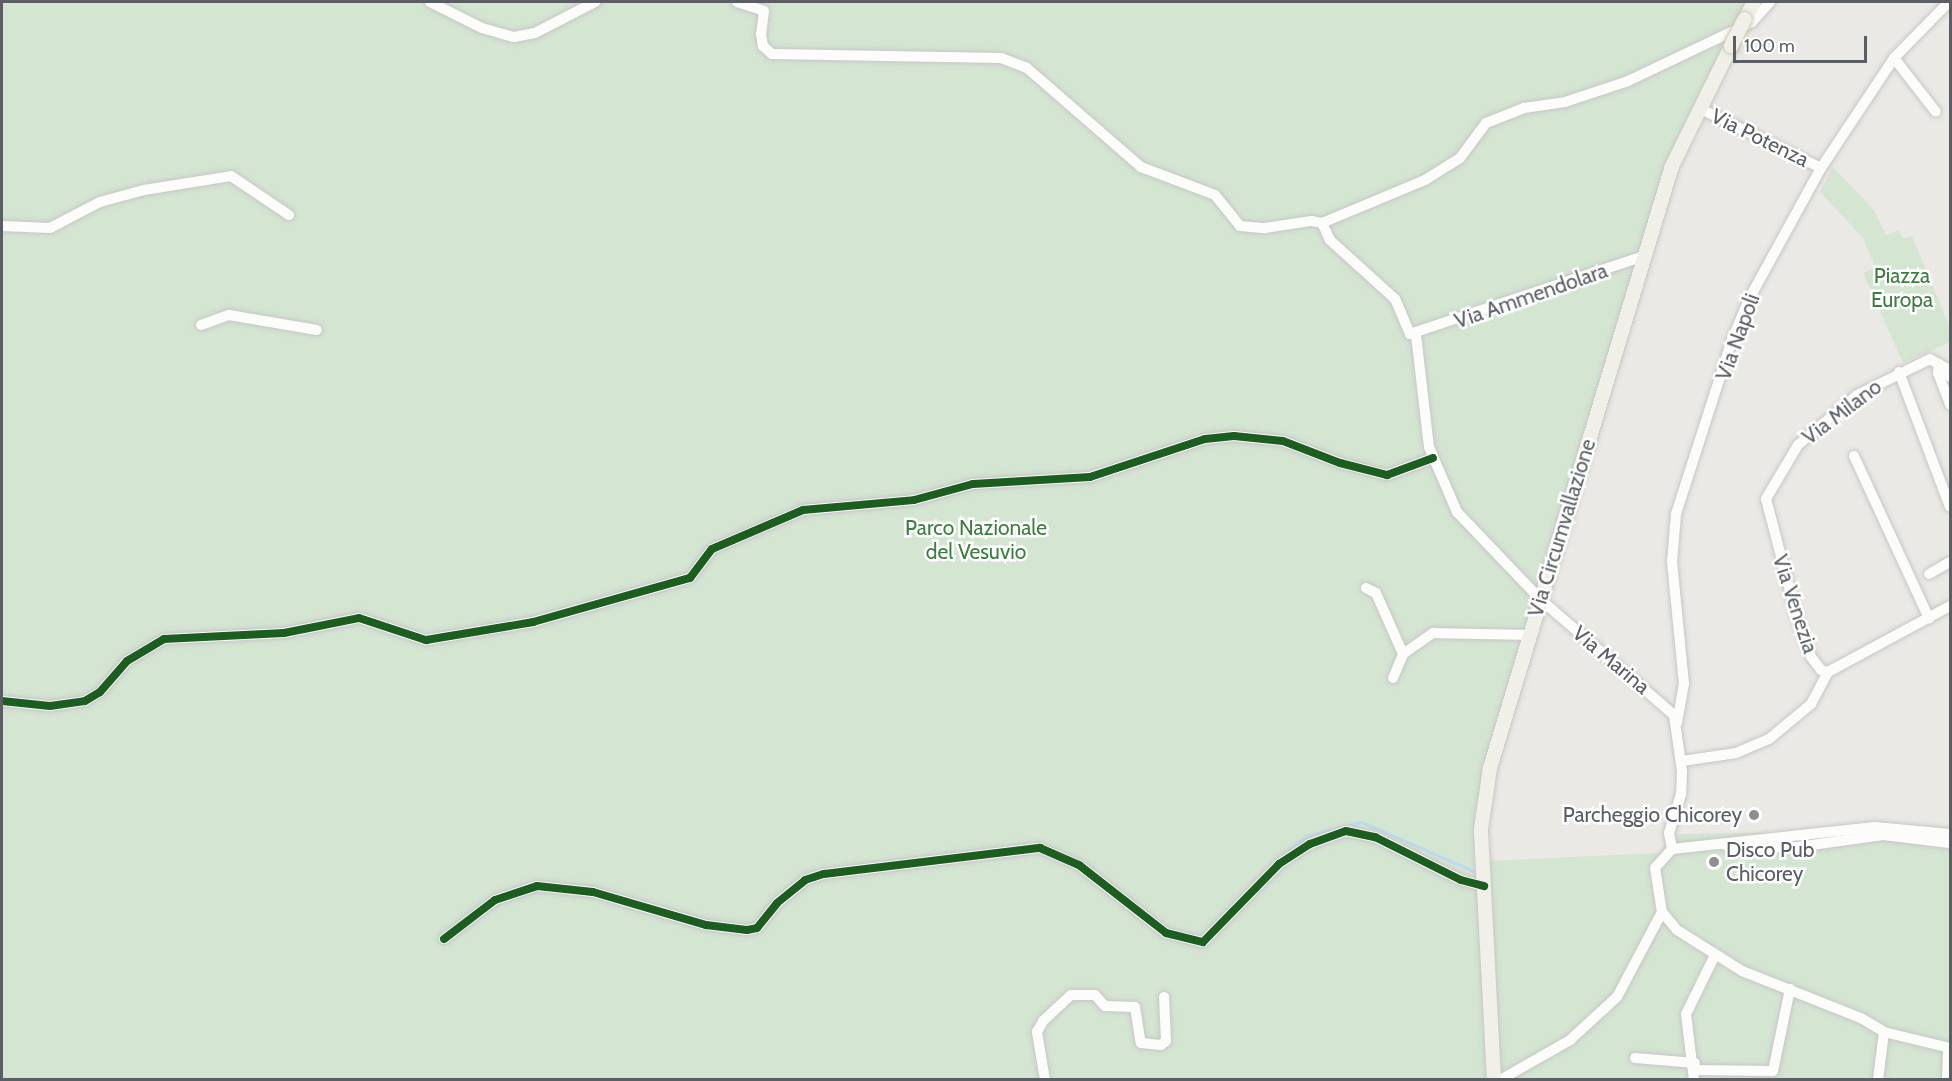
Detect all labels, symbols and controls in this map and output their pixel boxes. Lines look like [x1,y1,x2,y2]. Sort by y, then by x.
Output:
scale bar [1736,24,1870,62]
text: 100 m [1744,35,1795,57]
street label: Via Potenza [1707,104,1813,172]
street label: Via Ammendolara [1451,258,1611,334]
park label: Piazza Europa [1871,263,1933,313]
street label: Via Napoli [1711,290,1765,384]
street label: Via Milano [1797,374,1887,450]
street label: Via Circumvallazione [1523,436,1601,620]
park label: Parco Nazionale del Vesuvio [905,515,1047,565]
street label: Via Venezia [1767,552,1823,656]
street label: Via Marina [1567,620,1655,700]
place label: Parcheggio Chicorey [1563,802,1742,828]
marker: Parcheggio Chicorey [1747,808,1761,822]
place label: Disco Pub Chicorey [1726,837,1814,887]
marker: Disco Pub Chicorey [1707,855,1721,869]

